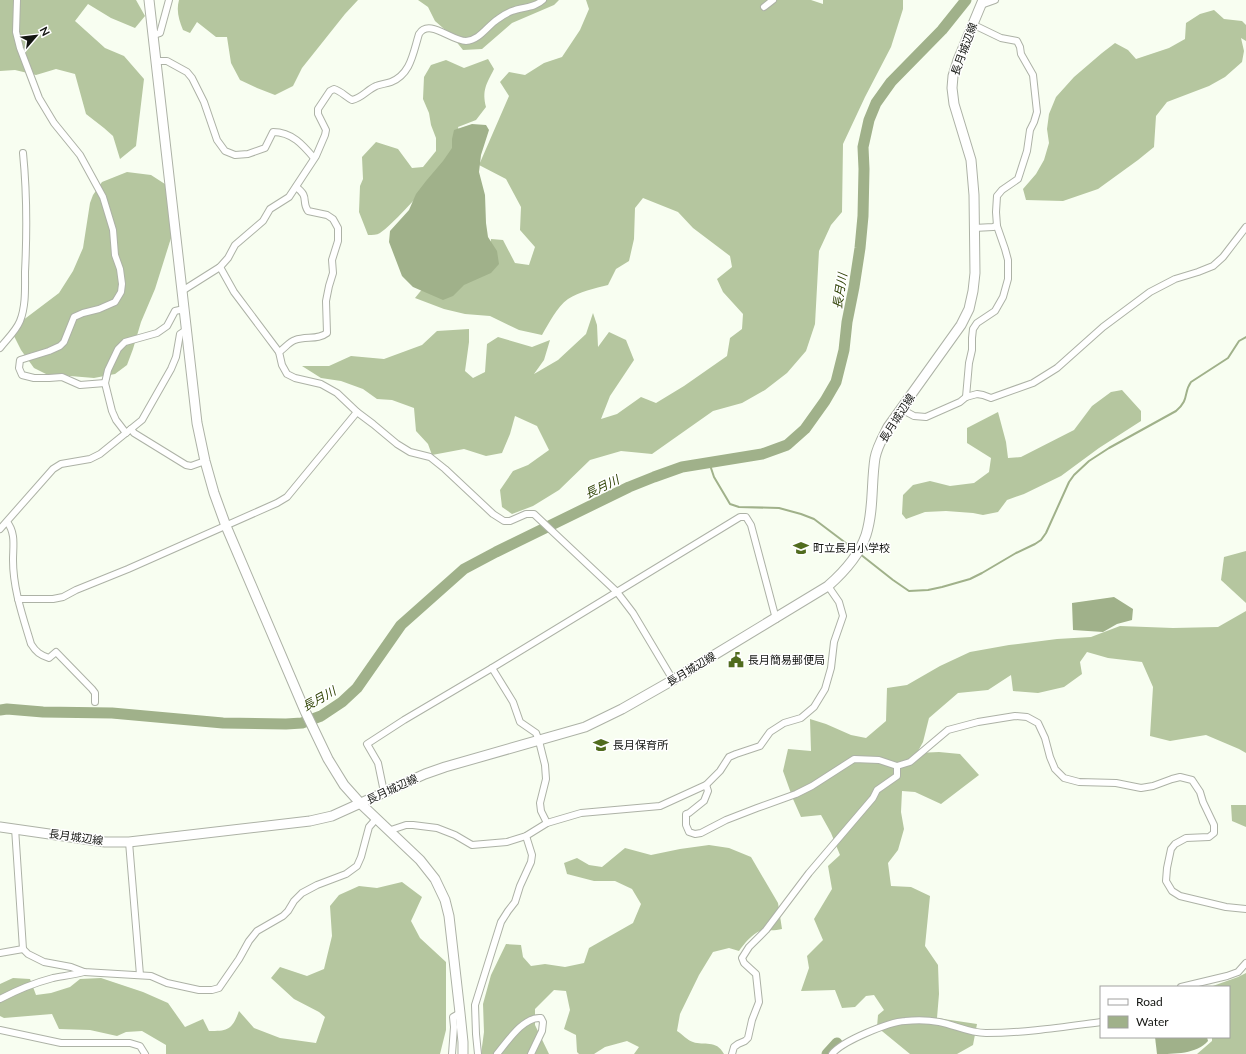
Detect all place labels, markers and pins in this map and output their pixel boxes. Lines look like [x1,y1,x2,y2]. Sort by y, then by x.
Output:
school or university icon: 町立長月小学校 [792,539,810,557]
place label: 町立長月小学校 [813,541,890,554]
public building icon: 長月簡易郵便局 [727,651,745,669]
place label: 長月簡易郵便局 [748,653,825,666]
school or university icon: 長月保育所 [592,736,610,754]
place label: 長月保育所 [613,738,669,751]

